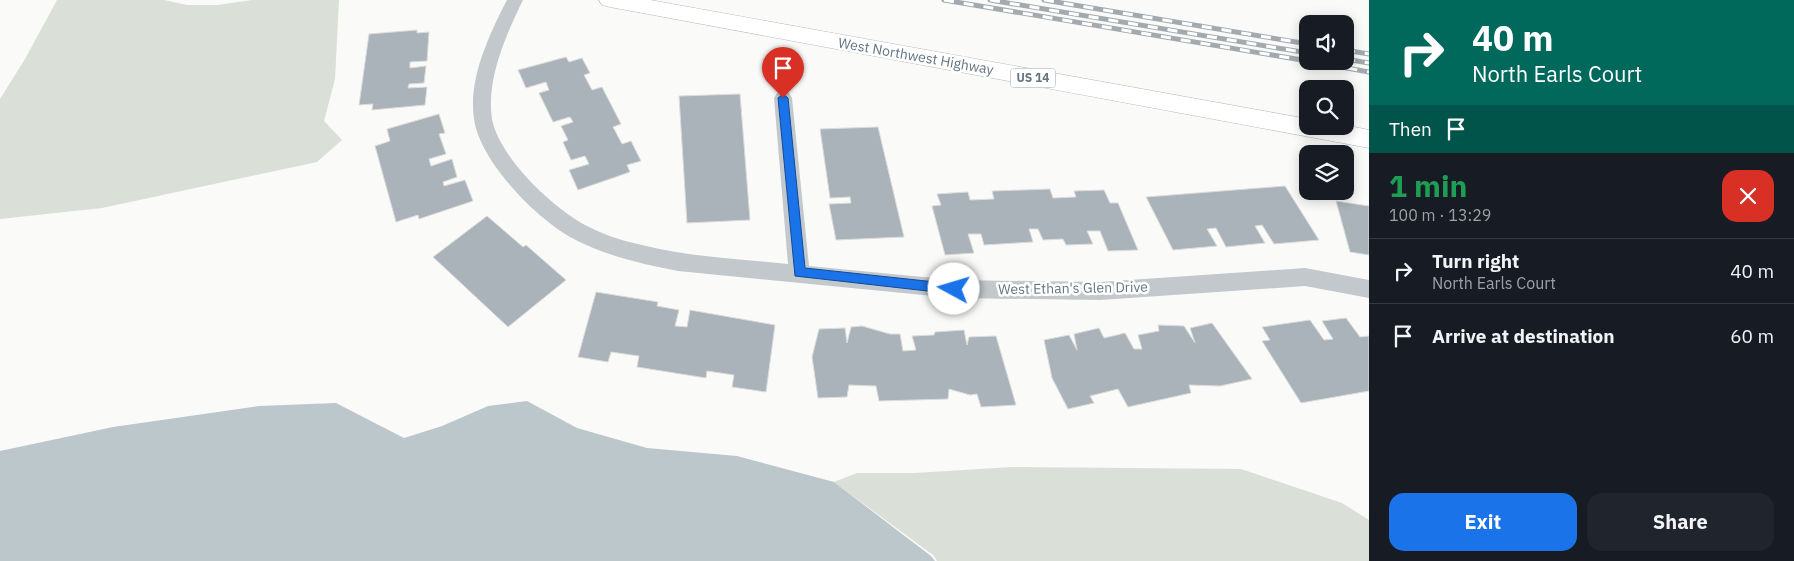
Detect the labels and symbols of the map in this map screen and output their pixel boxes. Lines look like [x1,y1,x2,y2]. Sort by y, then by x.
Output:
street label: West Northwest Highway [837,33,995,79]
pin [762,47,804,98]
road number: US 14 [1010,68,1056,88]
position arrow [927,262,979,314]
street label: West Ethan's Glen Drive [998,278,1148,298]

